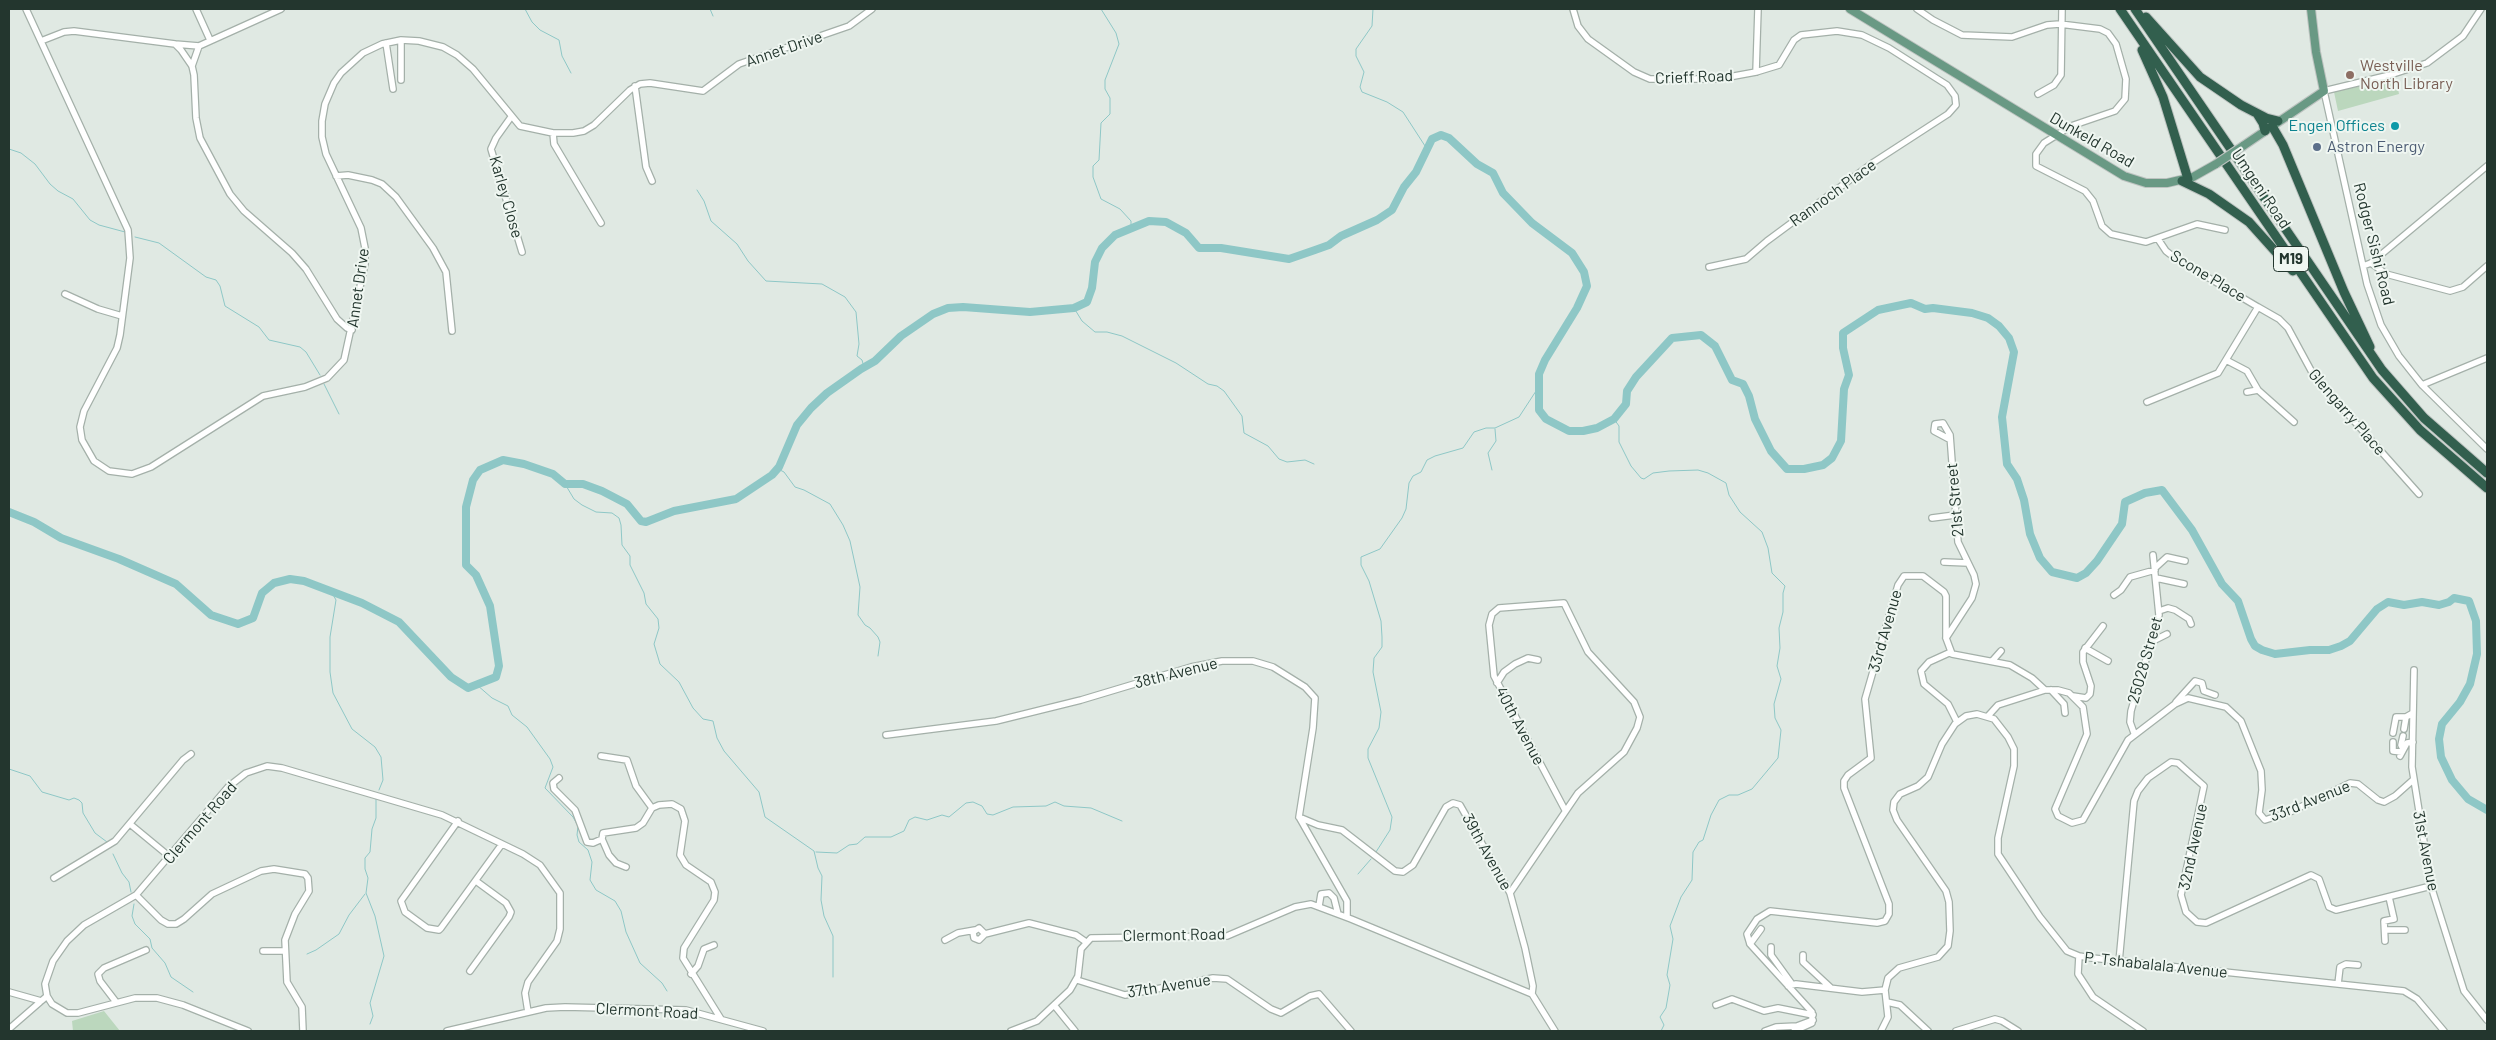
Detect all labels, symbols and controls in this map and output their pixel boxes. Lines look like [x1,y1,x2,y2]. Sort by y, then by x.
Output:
street label: Annet Drive [743,27,825,71]
place label: Westville North Library [2360,56,2453,94]
street label: Crieff Road [1655,66,1733,88]
marker: Westville North Library [2344,69,2356,81]
street label: Dunkeld Road [2046,108,2138,172]
place label: Engen Offices [2288,116,2385,136]
marker: Engen Offices [2389,120,2401,132]
place label: Astron Energy [2327,137,2425,157]
marker: Astron Energy [2311,141,2323,153]
street label: Umgeni Road [2227,146,2295,232]
street label: Karley Close [485,154,527,240]
street label: Rannoch Place [1786,155,1880,231]
street label: Rodger Sishi Road [2349,181,2399,307]
street label: Scone Place [2167,246,2249,306]
road number: M19 [2274,246,2308,272]
street label: Annet Drive [343,247,373,329]
street label: Glengarry Place [2304,365,2390,459]
street label: 21st Street [1942,462,1968,538]
street label: 33rd Avenue [1864,587,1906,675]
street label: 25028 Street [2123,614,2167,706]
street label: 38th Avenue [1132,653,1220,693]
street label: 40th Avenue [1491,683,1549,769]
street label: 33rd Avenue [2267,776,2353,826]
street label: Clermont Road [159,778,241,868]
street label: 32nd Avenue [2174,802,2212,892]
street label: 31st Avenue [2409,809,2443,893]
street label: 39th Avenue [1458,810,1516,894]
street label: Clermont Road [1123,925,1225,945]
street label: P. Tshabalala Avenue [2083,948,2229,982]
street label: 37th Avenue [1126,970,1212,1002]
street label: Clermont Road [595,999,699,1023]

